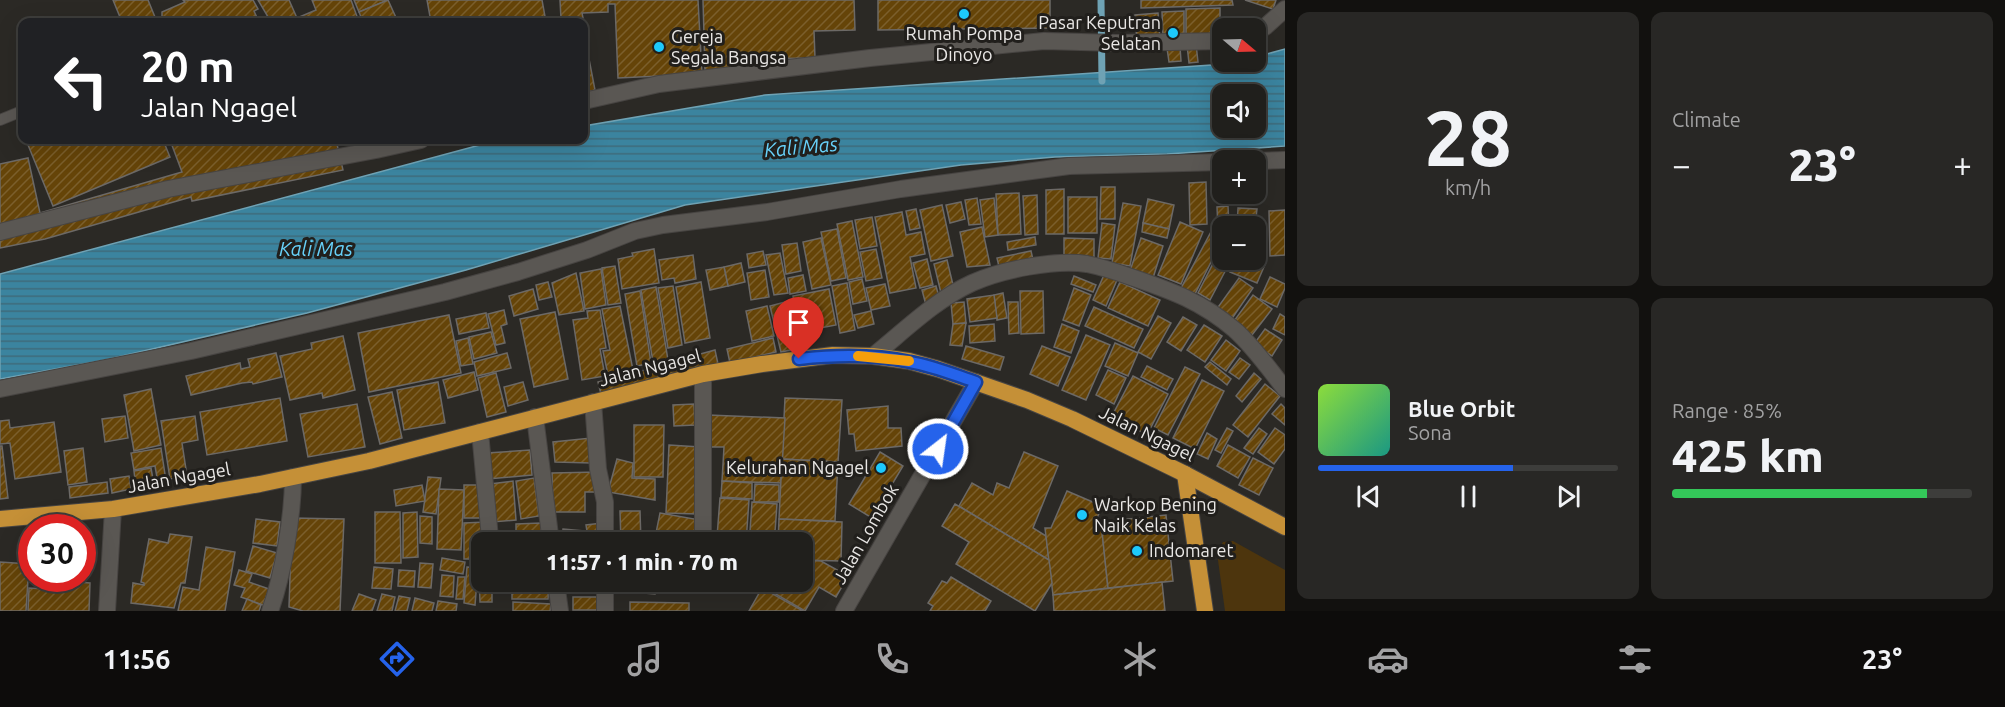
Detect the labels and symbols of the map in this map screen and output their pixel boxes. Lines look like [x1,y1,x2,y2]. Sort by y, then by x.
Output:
marker: Rumah Pompa Dinoyo [957,7,971,21]
place label: Pasar Keputran Selatan [1038,12,1161,53]
north arrow [1212,18,1266,72]
place label: Rumah Pompa Dinoyo [905,23,1023,64]
place label: Gereja Segala Bangsa [671,26,786,67]
marker: Pasar Keputran Selatan [1166,26,1180,40]
marker: Gereja Segala Bangsa [652,40,666,54]
water label: Kali Mas [763,132,839,161]
water label: Kali Mas [279,237,354,260]
pin [773,297,824,359]
street label: Jalan Ngagel [597,345,703,389]
street label: Jalan Ngagel [1096,401,1199,465]
position arrow [906,417,970,481]
place label: Kelurahan Ngagel [726,457,869,477]
street label: Jalan Ngagel [126,458,232,496]
marker: Kelurahan Ngagel [874,461,888,475]
street label: Jalan Lombok [829,480,902,587]
place label: Warkop Bening Naik Kelas [1094,494,1217,535]
marker: Warkop Bening Naik Kelas [1075,508,1089,522]
speed limit sign: 30 [18,514,96,592]
place label: Indomaret [1149,540,1234,560]
marker: Indomaret [1130,544,1144,558]

